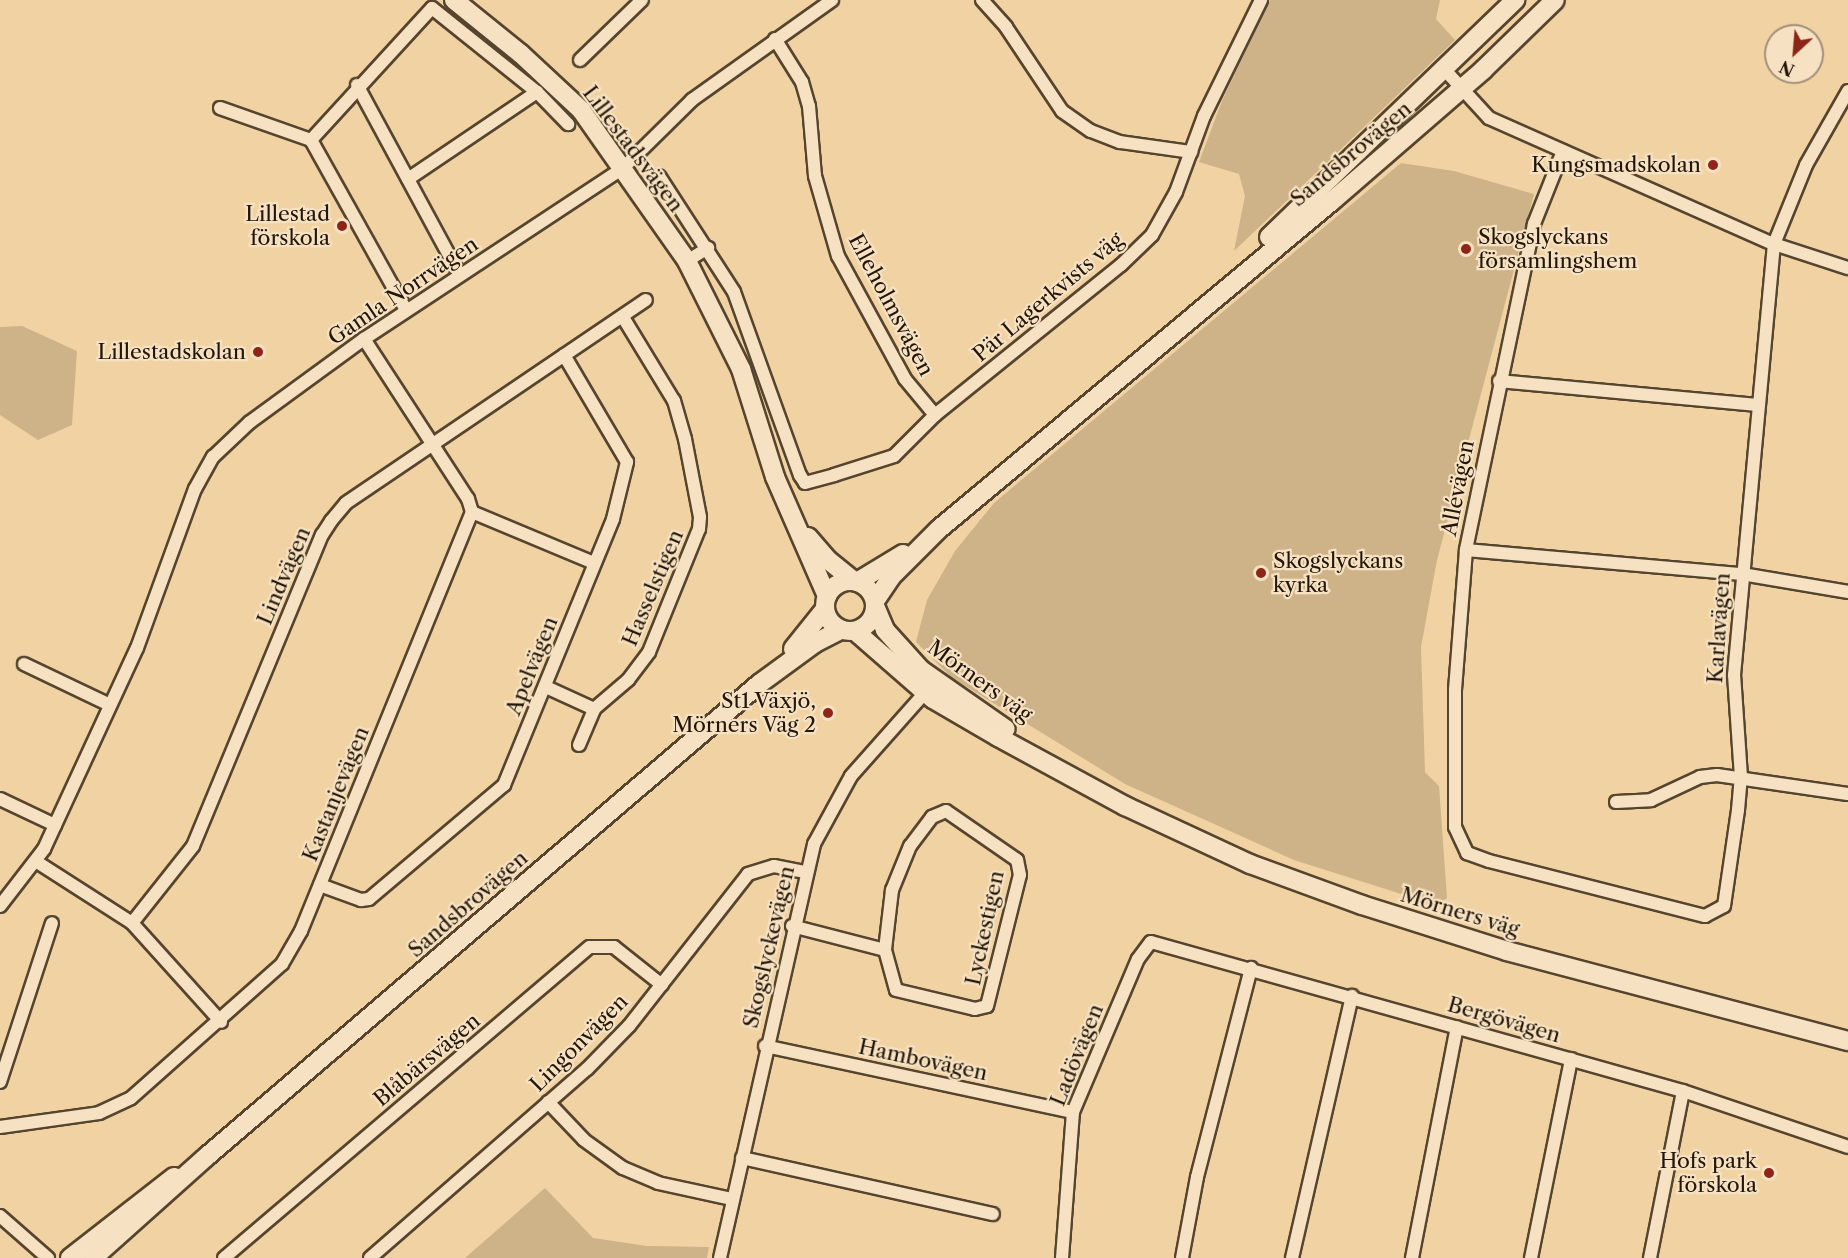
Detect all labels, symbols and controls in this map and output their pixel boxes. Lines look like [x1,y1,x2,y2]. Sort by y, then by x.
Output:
north arrow [1764,24,1824,84]
text: N [1776,56,1798,80]
street label: Lillestadsvägen [577,81,689,217]
street label: Sandsbrovägen [1285,96,1417,212]
place label: Kungsmadskolan [1531,152,1701,178]
marker: Kungsmadskolan [1706,158,1720,172]
place label: Lillestad förskola [245,201,330,251]
marker: Lillestad förskola [335,219,349,233]
place label: Skogslyckans församlingshem [1478,224,1637,274]
street label: Pär Lagerkvists väg [967,227,1129,367]
street label: Elleholmsvägen [843,230,939,380]
street label: Gamla Norrvägen [323,231,483,351]
marker: Skogslyckans församlingshem [1459,242,1473,256]
place label: Lillestadskolan [97,339,246,365]
marker: Lillestadskolan [251,345,265,359]
street label: Allévägen [1436,438,1480,538]
street label: Lindvägen [252,523,316,629]
street label: Hasselstigen [617,526,689,650]
place label: Skogslyckans kyrka [1273,548,1403,598]
marker: Skogslyckans kyrka [1254,566,1268,580]
street label: Karlavägen [1703,572,1735,684]
street label: Apelvägen [501,613,563,719]
street label: Mörners väg [923,634,1037,728]
place label: St1 Växjö, Mörners Väg 2 [671,688,816,738]
marker: St1 Växjö, Mörners Väg 2 [821,706,835,720]
street label: Kastanjevägen [298,723,374,865]
street label: Sandsbrovägen [403,845,533,963]
street label: Skogslyckevägen [738,863,800,1031]
street label: Lyckestigen [961,868,1009,988]
street label: Mörners väg [1397,882,1523,942]
street label: Lingonvägen [525,989,633,1097]
street label: Bergövägen [1445,992,1563,1048]
street label: Ladövägen [1045,1000,1109,1110]
street label: Blåbärsvägen [369,1008,485,1112]
street label: Hambovägen [856,1034,990,1086]
place label: Hofs park förskola [1659,1148,1757,1198]
marker: Hofs park förskola [1762,1166,1776,1180]

